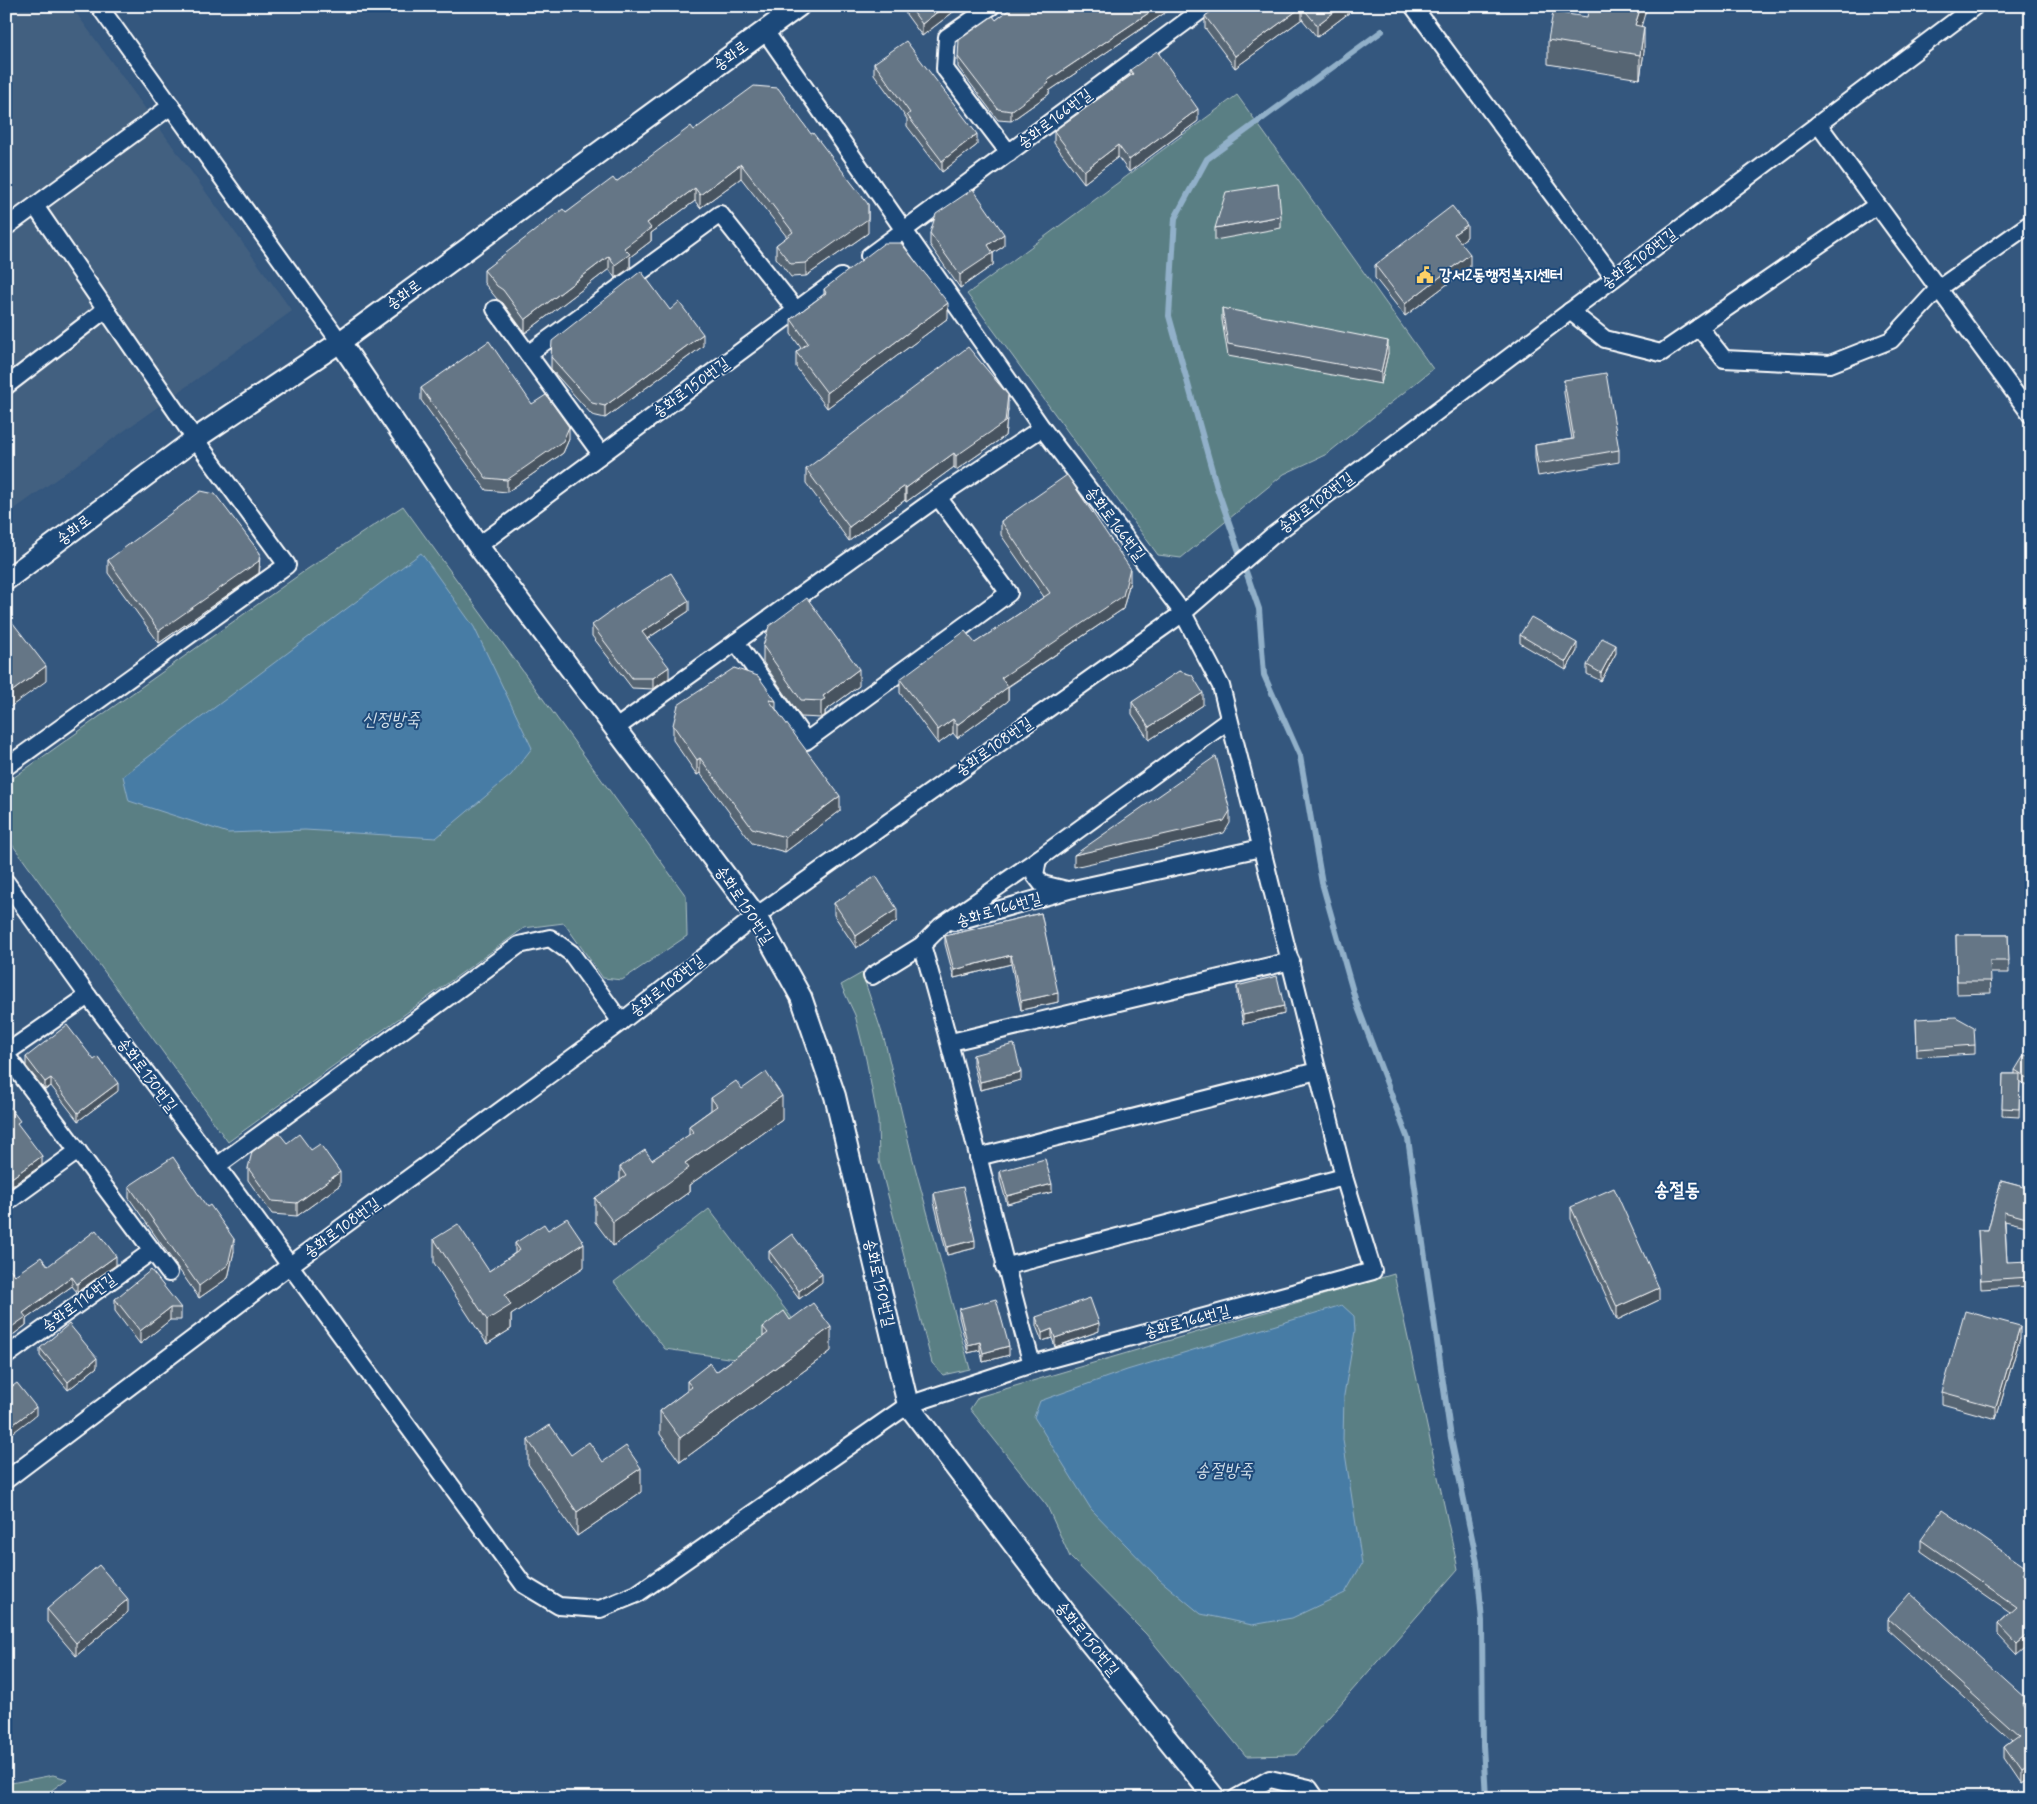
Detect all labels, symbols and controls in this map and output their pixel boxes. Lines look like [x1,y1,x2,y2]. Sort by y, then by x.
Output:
street label: 송화로 [709,36,753,76]
street label: 송화로166번길 [1014,84,1097,154]
street label: 송화로108번길 [1597,224,1681,294]
public building icon: 강서2동행정복지센터 [1415,265,1435,285]
place label: 강서2동행정복지센터 [1439,265,1563,286]
street label: 송화로 [382,275,426,315]
street label: 송화로150번길 [648,353,734,423]
street label: 송화로108번길 [1274,468,1358,538]
street label: 송화로166번길 [1080,483,1150,566]
street label: 송화로 [52,510,96,550]
water label: 신정방죽 [362,708,420,732]
street label: 송화로108번길 [951,713,1037,781]
street label: 송화로150번길 [710,862,778,948]
street label: 송화로166번길 [954,888,1044,932]
street label: 송화로108번길 [625,950,709,1022]
street label: 송화로130번길 [112,1034,182,1116]
district label: 송절동 [1654,1178,1700,1203]
street label: 송화로108번길 [300,1193,384,1263]
street label: 송화로150번길 [859,1237,899,1329]
street label: 송화로116번길 [38,1269,120,1337]
street label: 송화로166번길 [1142,1300,1232,1344]
water label: 송절방죽 [1195,1459,1253,1483]
street label: 송화로150번길 [1050,1597,1124,1681]

